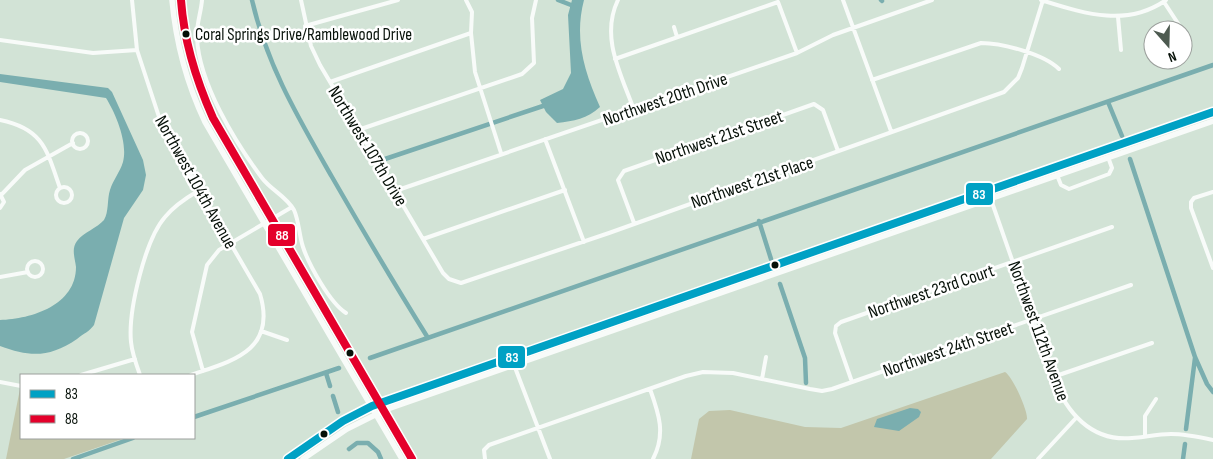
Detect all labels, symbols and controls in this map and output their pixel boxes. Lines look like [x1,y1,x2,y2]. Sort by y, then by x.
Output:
north arrow [1143,20,1193,70]
place label: Coral Springs Drive/Ramblewood Drive [195,25,412,45]
marker: Coral Springs Drive/Ramblewood Drive [181,29,191,39]
text: N [1166,47,1179,66]
street label: Northwest 20th Drive [600,68,730,131]
street label: Northwest 107th Drive [323,82,412,210]
street label: Northwest 21st Street [652,106,786,169]
street label: Northwest 104th Avenue [150,112,241,253]
street label: Northwest 21st Place [688,152,816,213]
line badge: 83 [965,182,994,206]
text: 83 [973,186,985,203]
line badge: 88 [267,223,296,247]
text: 88 [275,227,289,244]
street label: Northwest 112th Avenue [1003,258,1074,404]
unlabelled marker [770,260,780,270]
street label: Northwest 23rd Court [865,260,997,323]
street label: Northwest 24th Street [880,317,1016,382]
line badge: 83 [497,345,526,369]
unlabelled marker [345,348,355,358]
text: 83 [506,349,518,366]
legend [20,374,195,439]
text: 83 [65,385,78,404]
text: 88 [65,410,78,429]
unlabelled marker [319,429,329,439]

